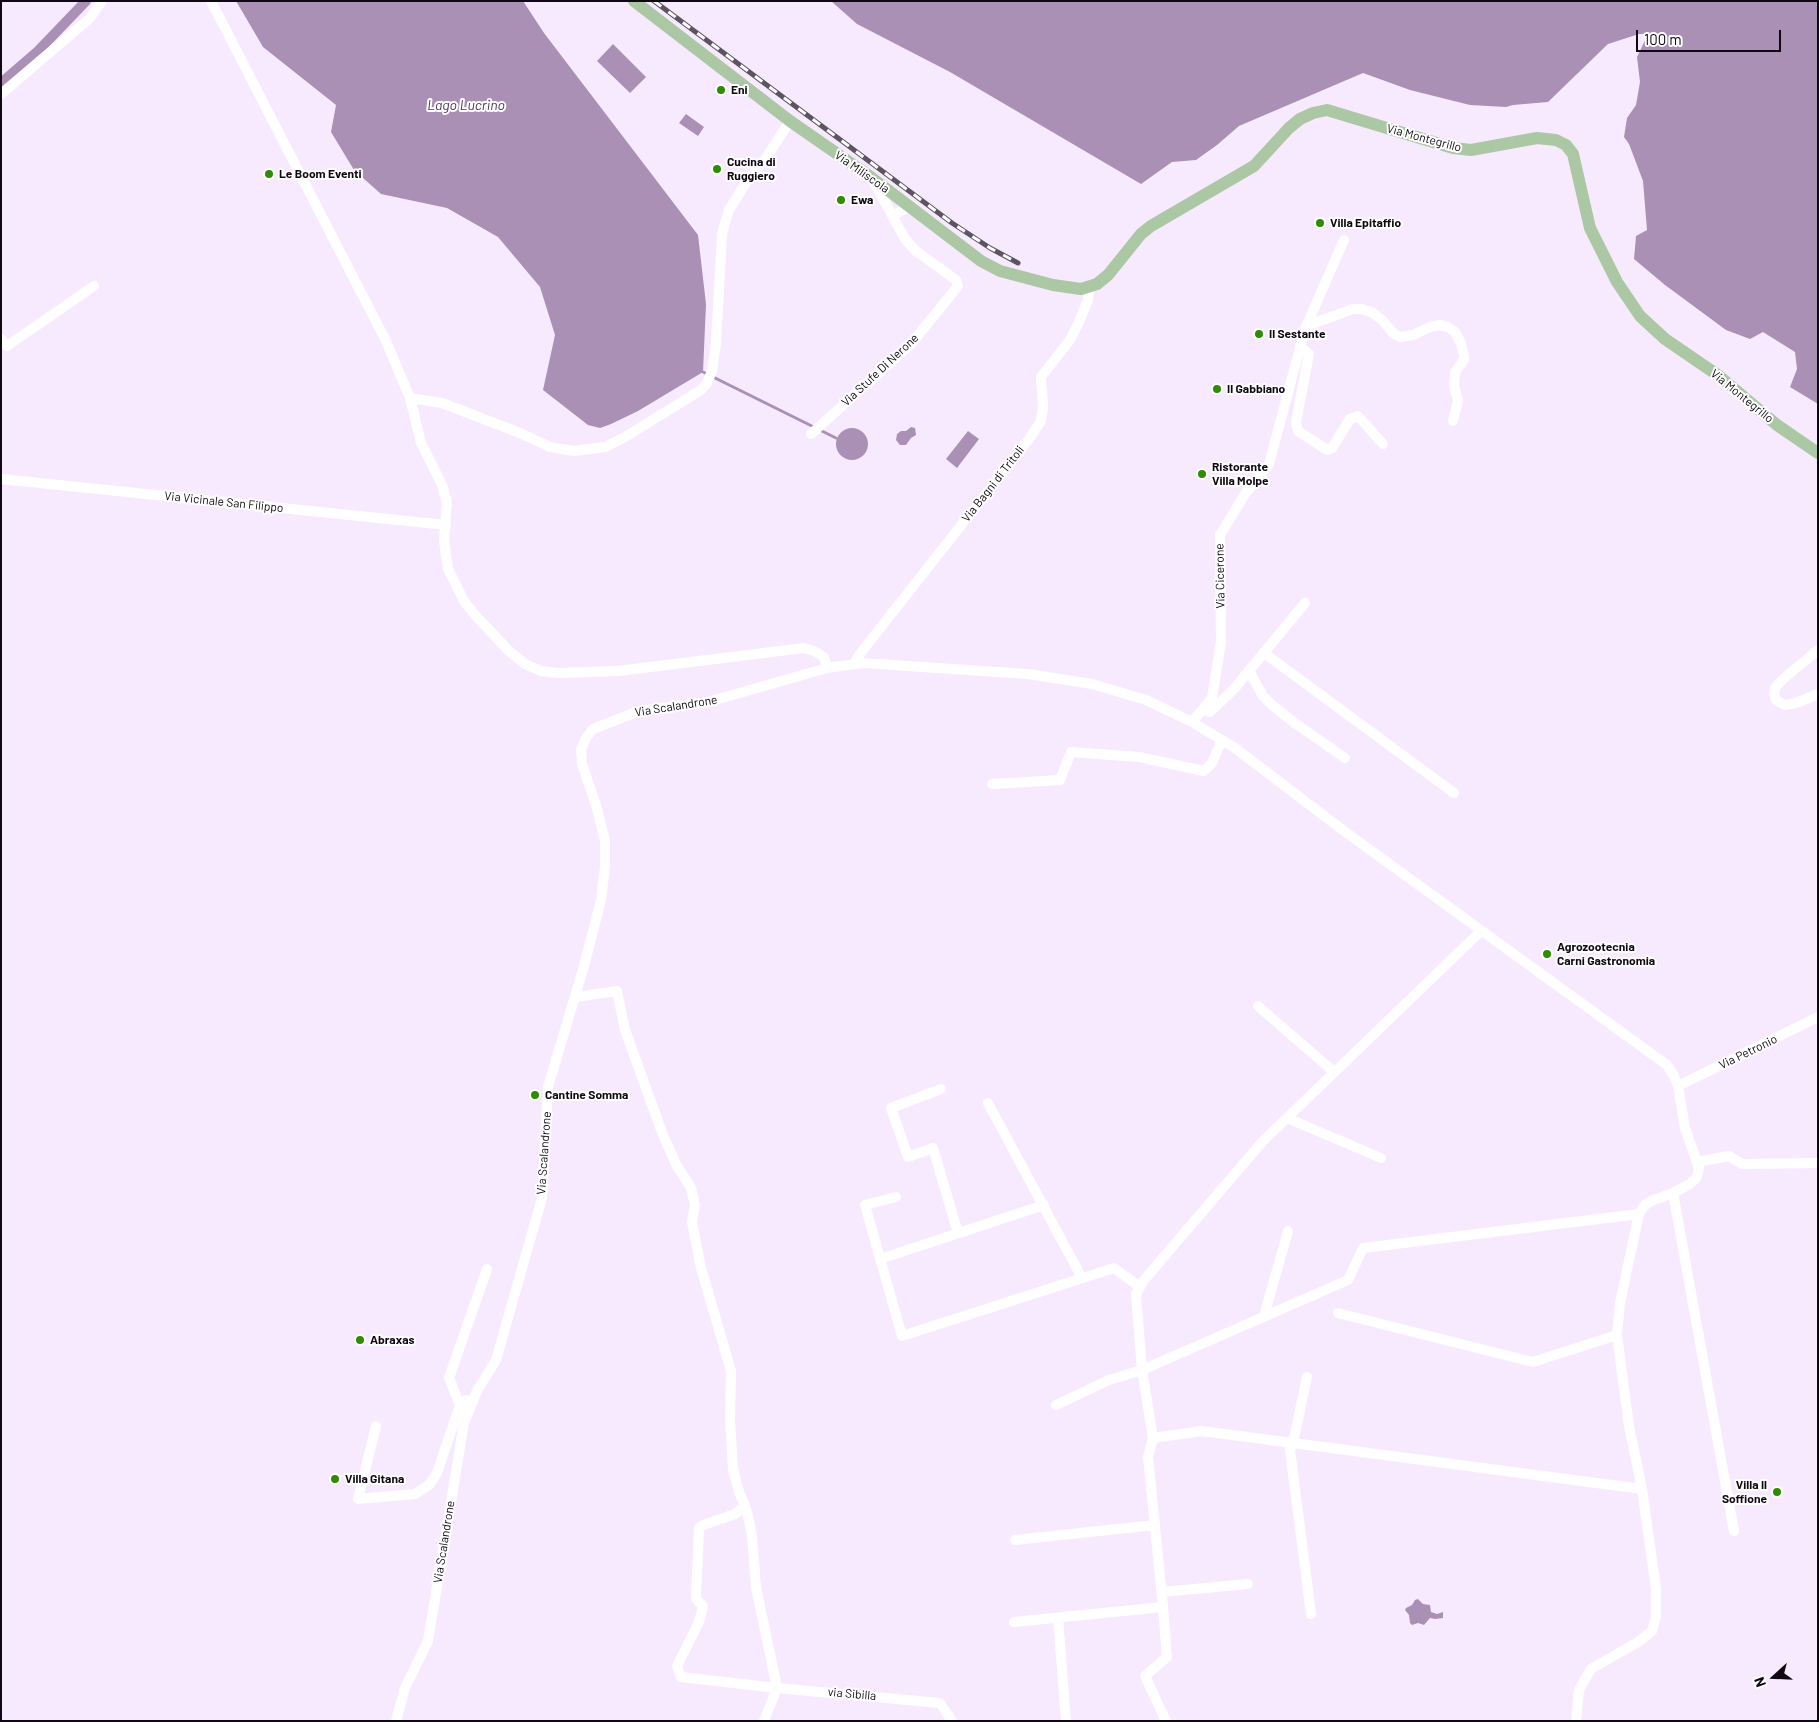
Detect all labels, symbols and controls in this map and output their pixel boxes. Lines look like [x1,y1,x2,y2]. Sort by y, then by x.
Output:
scale bar [1639,20,1784,52]
text: 100 m [1644,30,1682,48]
place label: Eni [731,83,748,97]
marker: Eni [715,84,727,96]
water label: Lago Lucrino [427,97,505,113]
street label: Via Montegrillo [1385,121,1463,155]
street label: Via Miliscola [832,148,892,196]
place label: Cucina di Ruggiero [727,155,775,183]
marker: Cucina di Ruggiero [711,163,723,175]
place label: Le Boom Eventi [279,167,362,181]
marker: Le Boom Eventi [263,168,275,180]
place label: Ewa [851,193,873,207]
marker: Ewa [835,194,847,206]
place label: Villa Epitaffio [1330,216,1401,230]
marker: Villa Epitaffio [1314,217,1326,229]
place label: Il Sestante [1269,327,1326,341]
marker: Il Sestante [1253,328,1265,340]
street label: Via Stufe Di Nerone [839,331,921,409]
street label: Via Montegrillo [1708,366,1776,426]
place label: Il Gabbiano [1227,382,1285,396]
marker: Il Gabbiano [1211,383,1223,395]
street label: Via Bagni di Tritoli [959,443,1027,525]
place label: Ristorante Villa Molpe [1212,460,1269,488]
marker: Ristorante Villa Molpe [1196,468,1208,480]
street label: Via Vicinale San Filippo [164,489,284,515]
street label: Via Cicerone [1212,543,1228,609]
street label: Via Scalandrone [634,692,718,720]
place label: Agrozootecnia Carni Gastronomia [1557,940,1655,968]
marker: Agrozootecnia Carni Gastronomia [1541,948,1553,960]
street label: Via Petronio [1716,1032,1780,1072]
place label: Cantine Somma [545,1088,628,1102]
marker: Cantine Somma [529,1089,541,1101]
street label: Via Scalandrone [534,1111,554,1195]
place label: Abraxas [370,1333,415,1347]
marker: Abraxas [354,1334,366,1346]
place label: Villa Gitana [345,1472,404,1486]
marker: Villa Gitana [329,1473,341,1485]
place label: Villa Il Soffione [1722,1478,1767,1506]
marker: Villa Il Soffione [1771,1486,1783,1498]
street label: Via Scalandrone [430,1500,458,1584]
north arrow [1749,1652,1799,1702]
text: N [1750,1675,1769,1690]
street label: via Sibilla [827,1685,877,1703]

